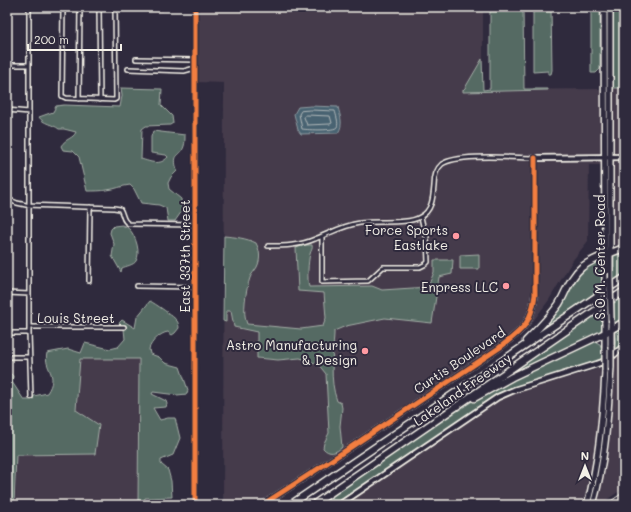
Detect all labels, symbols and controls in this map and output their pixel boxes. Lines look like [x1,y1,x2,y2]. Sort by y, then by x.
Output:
scale bar [28,26,121,52]
text: 200 m [34,31,69,47]
street label: S.O.M. Center Road [591,194,608,320]
street label: East 337th Street [176,199,193,312]
place label: Force Sports Eastlake [365,221,448,253]
marker: Force Sports Eastlake [451,231,461,241]
place label: Enpress LLC [421,278,498,295]
marker: Enpress LLC [501,281,511,291]
street label: Louis Street [37,309,115,326]
street label: Curtis Boulevard [410,323,508,397]
place label: Astro Manufacturing & Design [226,336,357,368]
marker: Astro Manufacturing & Design [360,346,370,356]
street label: Lakeland Freeway [410,349,514,429]
north arrow [565,446,605,486]
text: N [581,448,589,463]

